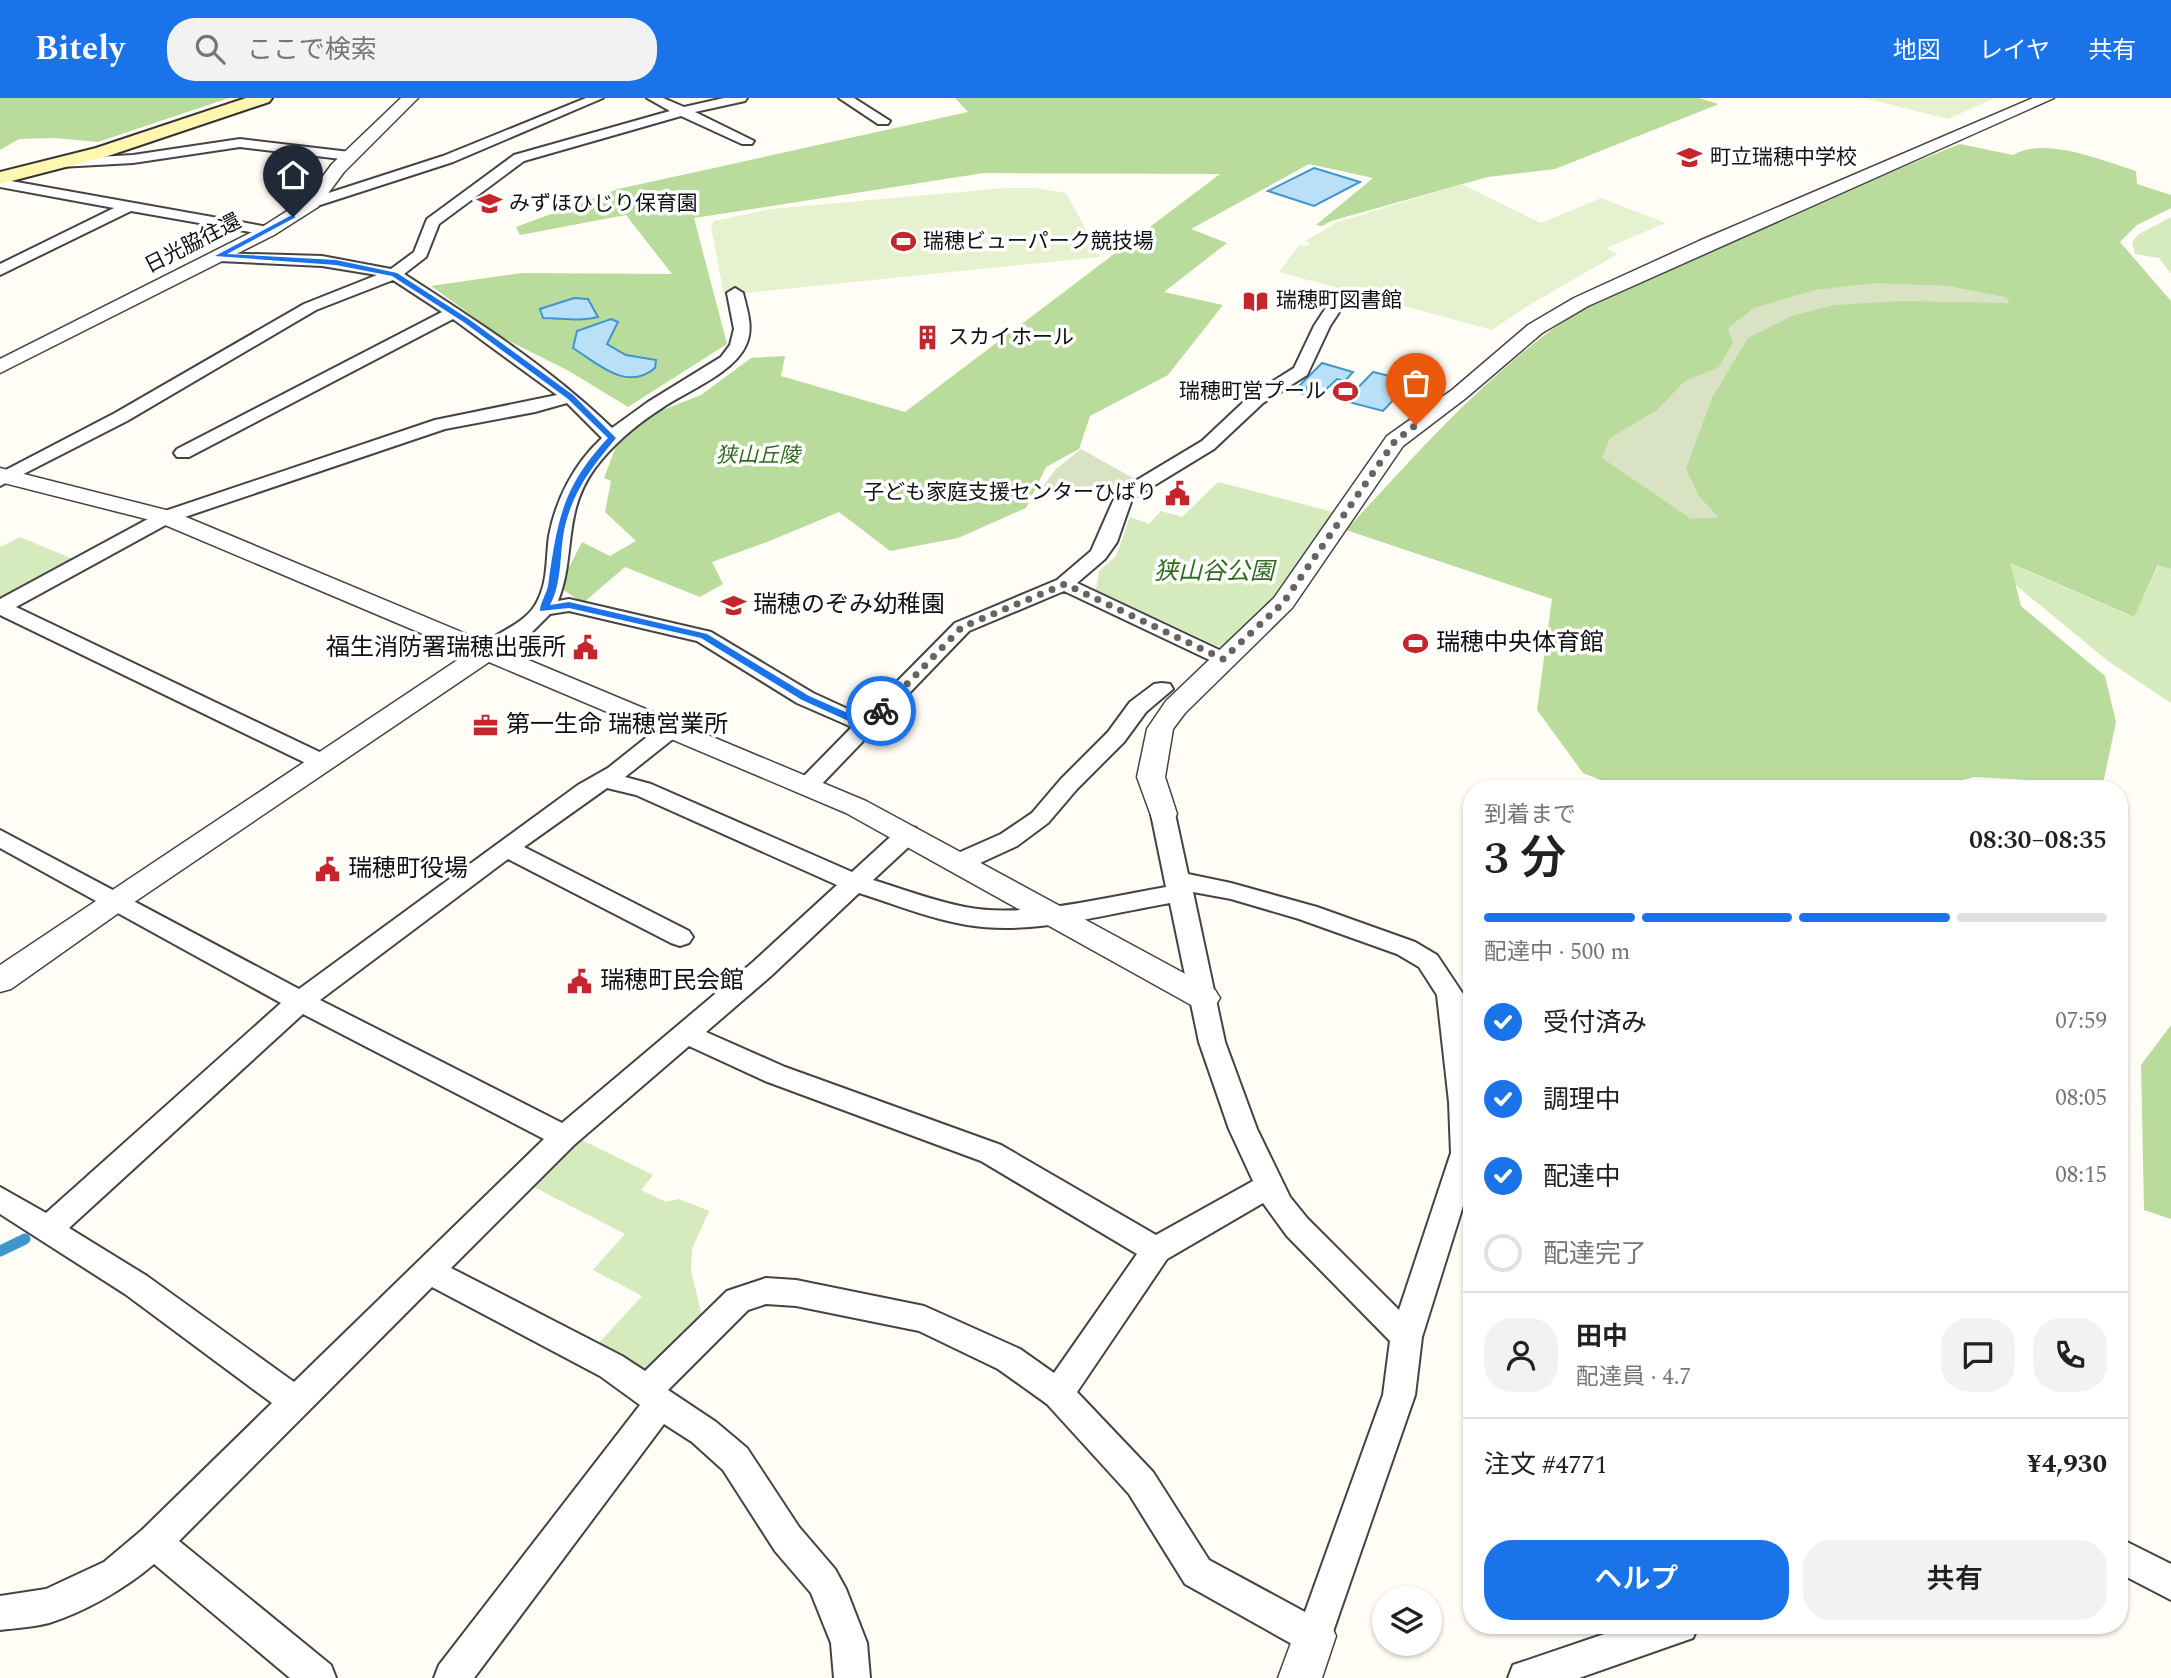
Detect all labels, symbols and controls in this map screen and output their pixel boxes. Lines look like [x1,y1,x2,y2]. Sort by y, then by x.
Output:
search box [167,18,657,81]
text: Bitely [35,24,125,74]
icon: search [191,30,229,68]
text: ここで検索 [247,30,377,70]
text: 地図 [1893,33,1941,69]
text: レイヤ [1979,33,2050,69]
text: 共有 [2088,33,2136,69]
place label: 町立瑞穂中学校 [1710,142,1857,174]
school or university icon: 町立瑞穂中学校 [1676,144,1704,172]
pin [263,145,323,217]
icon: home [274,156,312,194]
place label: みずほひじり保育園 [509,188,698,220]
school or university icon: みずほひじり保育園 [475,190,503,218]
street label: 日光脇往還 [139,206,247,282]
place label: 瑞穂ビューパーク競技場 [923,226,1154,258]
sports icon: 瑞穂ビューパーク競技場 [889,228,917,256]
place label: 瑞穂町図書館 [1276,285,1402,317]
library icon: 瑞穂町図書館 [1242,287,1270,315]
place label: スカイホール [948,322,1074,354]
building icon: スカイホール [914,324,942,352]
pin [1386,353,1446,425]
icon: bag [1397,364,1435,402]
place label: 瑞穂町営プール [1179,376,1326,408]
sports icon: 瑞穂町営プール [1332,378,1360,406]
park label: 狭山丘陵 [716,440,803,472]
place label: 子ども家庭支援センターひばり [863,477,1157,509]
public building icon: 子ども家庭支援センターひばり [1163,479,1191,507]
park label: 狭山谷公園 [1154,554,1277,590]
place label: 瑞穂のぞみ幼稚園 [753,587,945,623]
school or university icon: 瑞穂のぞみ幼稚園 [719,591,747,619]
place label: 瑞穂中央体育館 [1436,625,1604,661]
sports icon: 瑞穂中央体育館 [1402,629,1430,657]
place label: 福生消防署瑞穂出張所 [326,630,566,666]
public building icon: 福生消防署瑞穂出張所 [572,634,600,662]
courier [846,676,916,746]
icon: bike [862,692,900,730]
place label: 第一生命 瑞穂営業所 [506,707,728,743]
office icon: 第一生命 瑞穂営業所 [472,711,500,739]
text: 到着まで [1484,798,1576,833]
text: 08:30–08:35 [1969,820,2107,860]
text: 3 分 [1484,824,1566,894]
place label: 瑞穂町役場 [348,851,468,887]
public building icon: 瑞穂町役場 [314,855,342,883]
text: 配達中 · 500 m [1484,935,1630,970]
place label: 瑞穂町民会館 [600,963,744,999]
public building icon: 瑞穂町民会館 [566,967,594,995]
icon: check [1484,1003,1522,1041]
text: 受付済み [1543,1003,1647,1043]
text: 07:59 [2055,1004,2107,1039]
icon: check [1484,1080,1522,1118]
text: 調理中 [1543,1080,1621,1120]
text: 08:05 [2055,1081,2107,1116]
icon: check [1484,1157,1522,1195]
text: 配達中 [1543,1157,1621,1197]
text: 08:15 [2055,1158,2107,1193]
text: 配達完了 [1543,1234,1647,1274]
text: 田中 [1576,1317,1628,1357]
button: person [1484,1318,1558,1392]
button: chat [1941,1318,2015,1392]
button: phone [2033,1318,2107,1392]
text: 配達員 · 4.7 [1576,1360,1691,1395]
text: ¥4,930 [2027,1444,2107,1484]
text: 注文 #4771 [1484,1445,1608,1485]
button: ヘルプ [1484,1540,1789,1620]
button: 共有 [1803,1540,2107,1620]
map controls [1372,1586,1442,1656]
button: layers [1372,1586,1442,1656]

